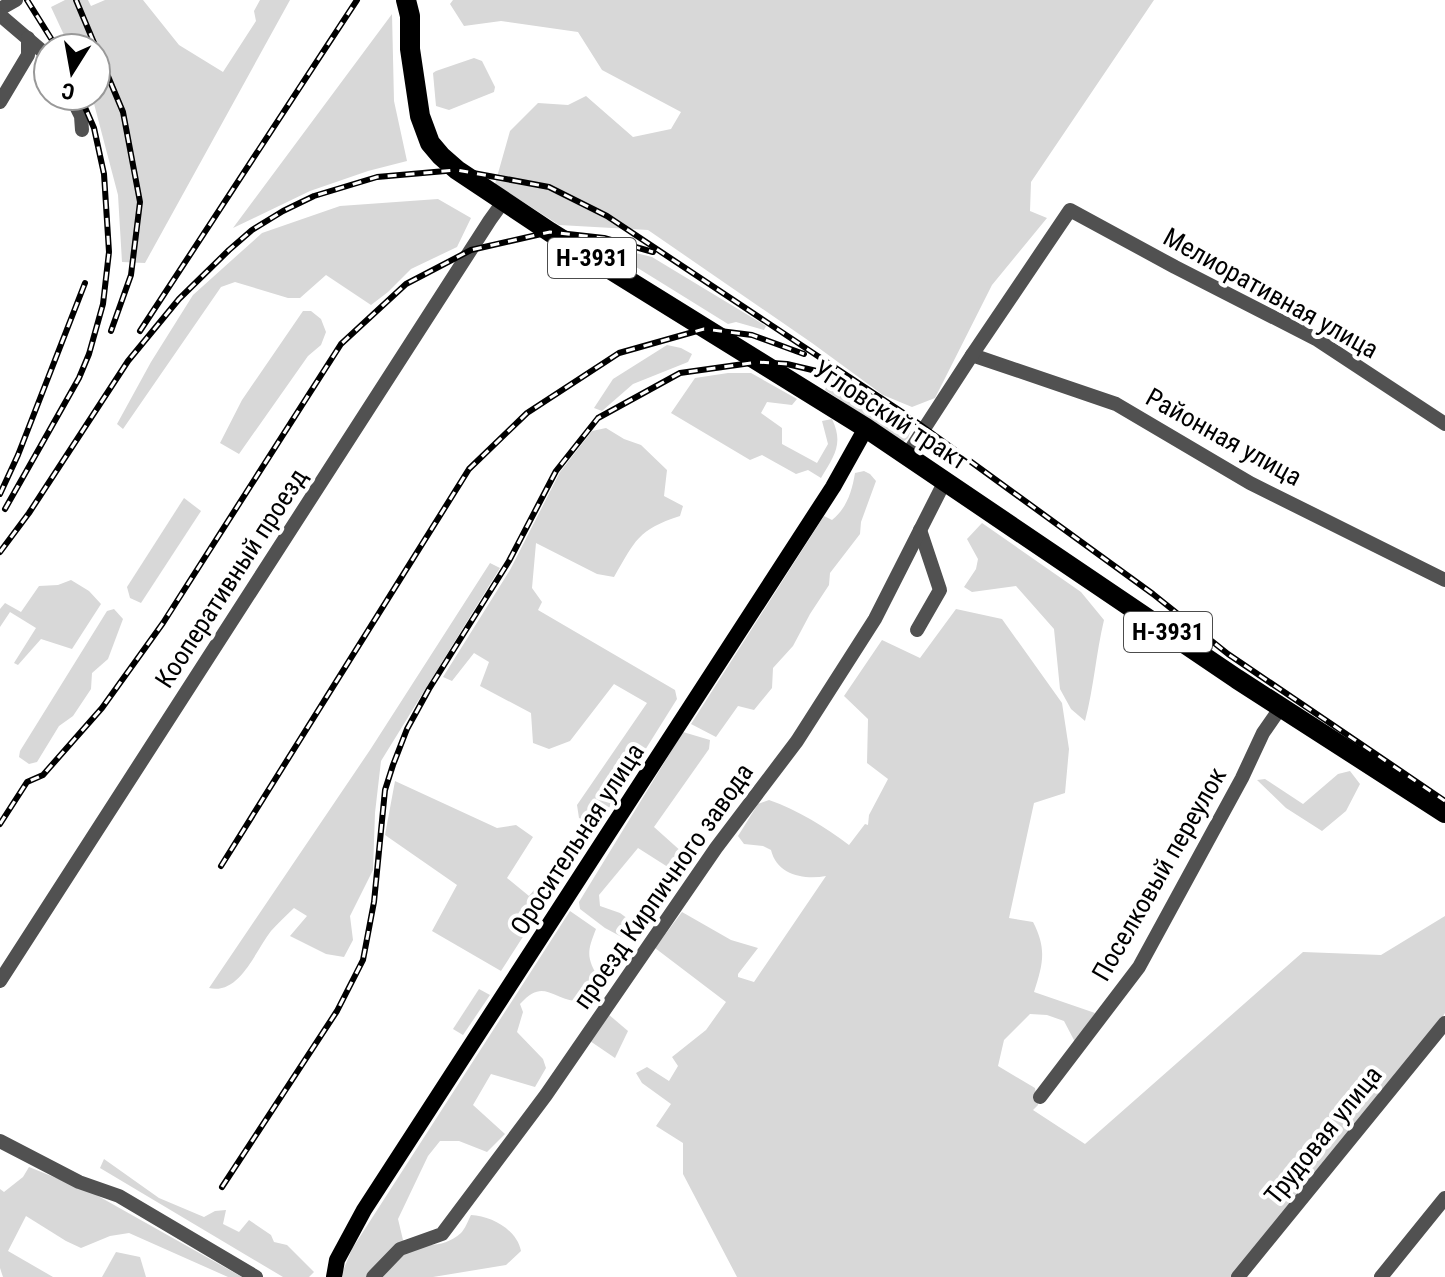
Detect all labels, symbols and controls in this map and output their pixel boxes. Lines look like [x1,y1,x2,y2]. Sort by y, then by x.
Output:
north arrow [32,32,112,112]
text: С [60,78,77,105]
street label: Мелиоративная улица [1158,221,1384,365]
road number: Н-3931 [548,238,636,278]
street label: Угловский тракт [808,354,974,476]
street label: Районная улица [1141,382,1307,492]
street label: Кооперативный проезд [149,463,313,693]
road number: Н-3931 [1124,612,1212,652]
street label: Оросительная улица [504,738,650,940]
street label: проезд Кирпичного завода [567,758,759,1014]
street label: Поселковый переулок [1086,762,1233,986]
street label: Трудовая улица [1258,1060,1388,1210]

